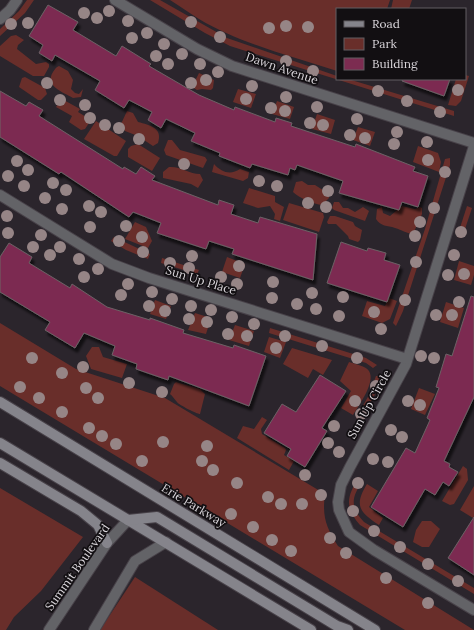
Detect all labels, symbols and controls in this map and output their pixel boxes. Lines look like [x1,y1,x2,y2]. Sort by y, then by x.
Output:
legend [336,8,466,80]
text: Road [372,16,400,31]
text: Park [372,36,398,51]
street label: Dawn Avenue [244,49,321,88]
text: Building [372,56,418,71]
street label: Sun Up Place [164,262,239,298]
street label: Sun Up Circle [344,366,394,441]
street label: Erie Parkway [159,480,230,530]
street label: Summit Boulevard [41,521,113,613]

